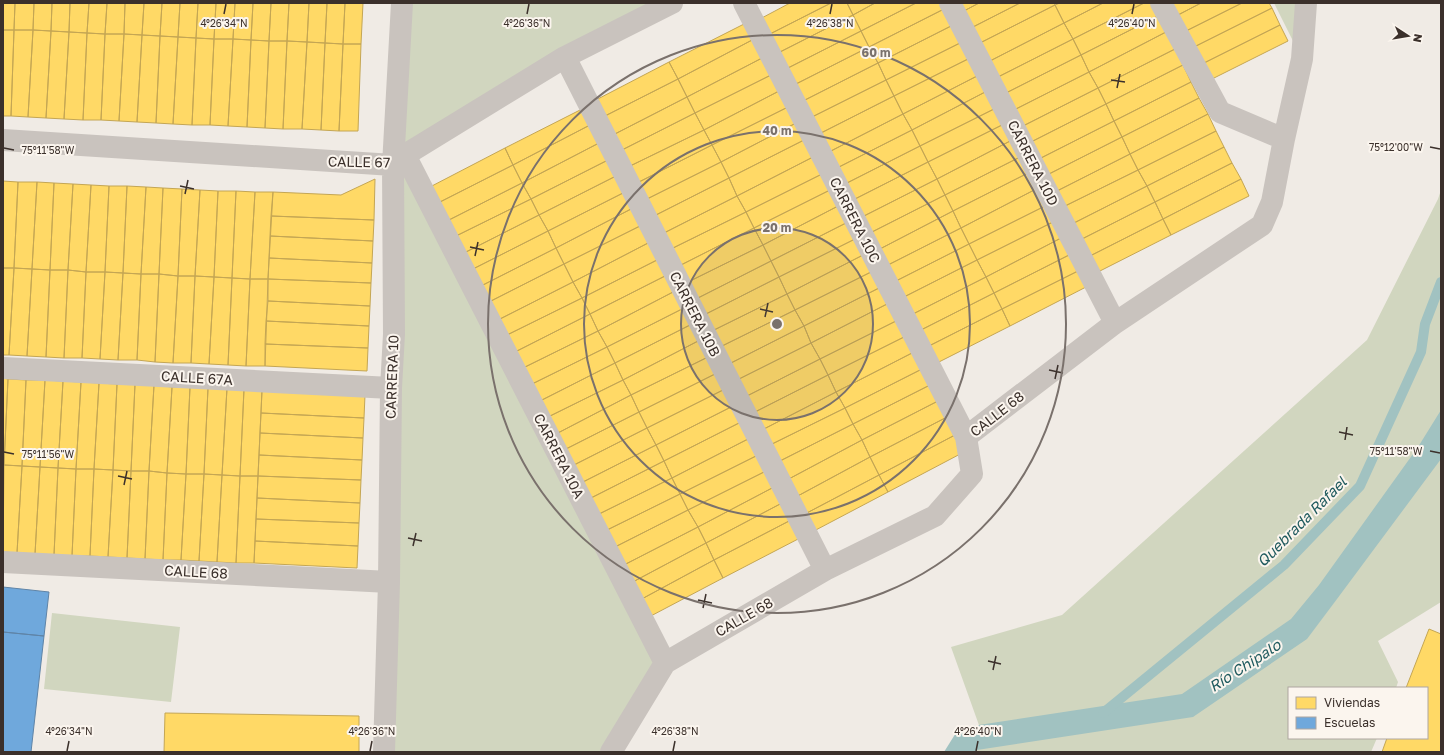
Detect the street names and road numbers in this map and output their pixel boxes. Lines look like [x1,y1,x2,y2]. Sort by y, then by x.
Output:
street label: CARRERA 10D [1005,117,1062,208]
street label: CALLE 67 [328,152,390,171]
street label: CARRERA 10C [827,174,884,265]
street label: CARRERA 10B [667,268,724,359]
street label: CARRERA 10 [382,335,401,419]
street label: CALLE 67A [161,367,234,388]
street label: CALLE 68 [966,387,1027,440]
street label: CARRERA 10A [531,410,589,502]
street label: CALLE 68 [164,561,228,582]
street label: CALLE 68 [712,593,776,640]

